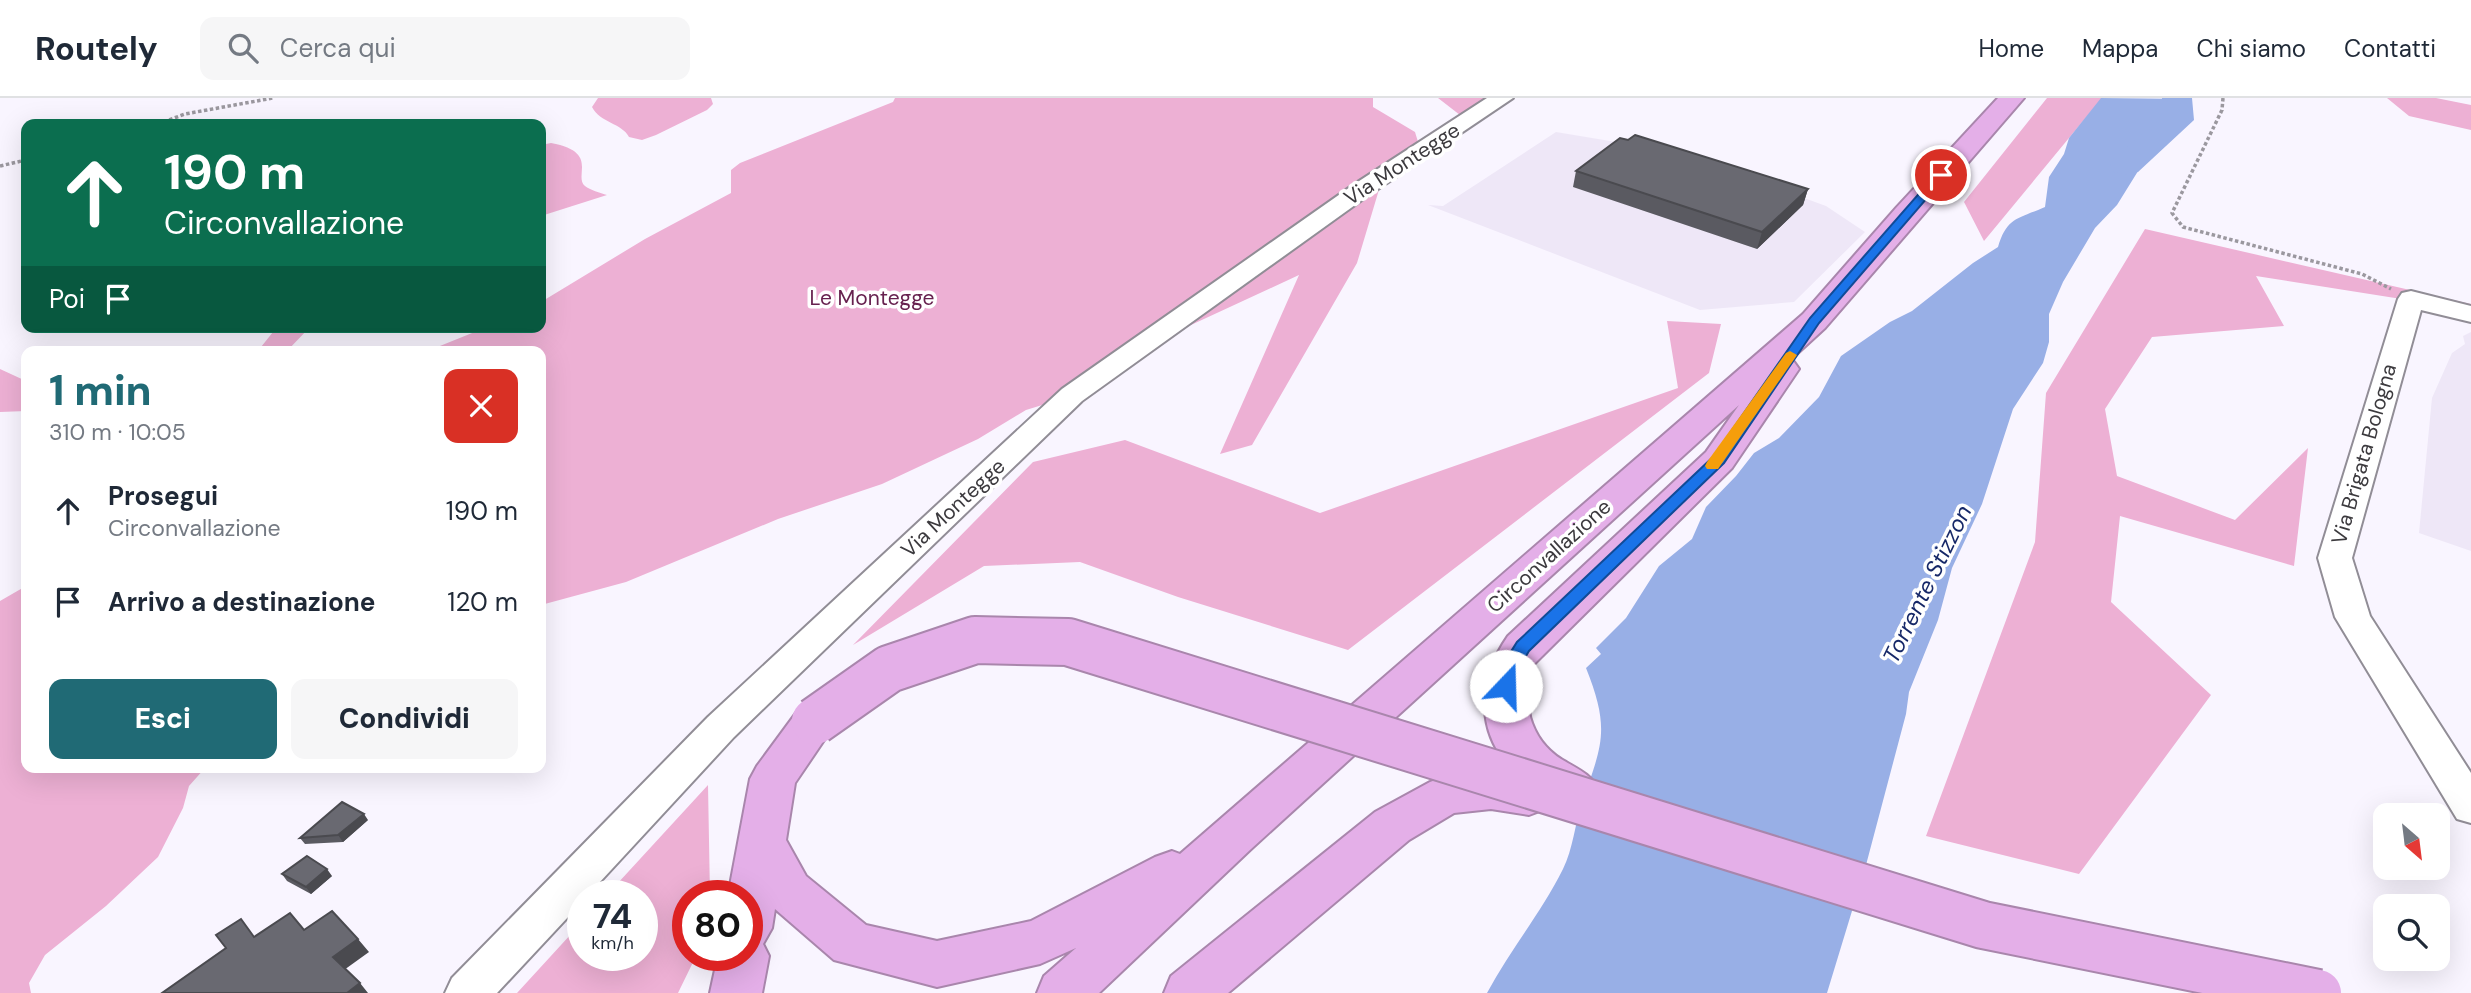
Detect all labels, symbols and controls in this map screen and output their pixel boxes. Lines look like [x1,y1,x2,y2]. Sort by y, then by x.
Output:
search box [200,17,690,80]
text: Routely [35,27,158,70]
icon: search [224,29,262,67]
text: Cerca qui [280,31,396,65]
text: Home [1978,33,2044,64]
text: Mappa [2082,33,2158,64]
text: Chi siamo [2196,33,2306,64]
text: Contatti [2344,33,2436,64]
street label: Via Montegge [1339,116,1465,212]
text: 190 m [164,140,305,204]
pin [1911,145,1971,205]
icon: ahead [49,147,140,238]
icon: arrive [1922,156,1960,194]
text: Circonvallazione [164,202,404,244]
icon: arrive [99,280,137,318]
text: Poi [49,282,85,316]
park label: Le Montegge [809,284,935,312]
street label: Via Brigata Bologna [2325,360,2403,548]
text: 1 min [49,363,152,418]
button: close [444,369,518,443]
text: 310 m · 10:05 [49,417,186,447]
street label: Via Montegge [895,452,1011,564]
text: Prosegui [108,479,218,513]
icon: ahead [49,492,87,530]
street label: Circonvallazione [1481,493,1617,619]
text: 190 m [446,494,518,528]
water label: Torrente Stizzon [1876,500,1978,668]
text: Circonvallazione [108,513,281,543]
icon: arrive [49,583,87,621]
text: Arrivo a destinazione [108,585,375,619]
text: 120 m [447,585,518,619]
position arrow [1469,649,1543,723]
button: Esci [49,679,277,759]
button: Condividi [291,679,518,759]
north arrow [2373,803,2450,880]
map controls [2373,803,2450,971]
speed limit sign: 80 [672,880,763,971]
text: 74 [593,893,632,939]
button: search [2373,894,2450,971]
text: km/h [591,931,634,955]

